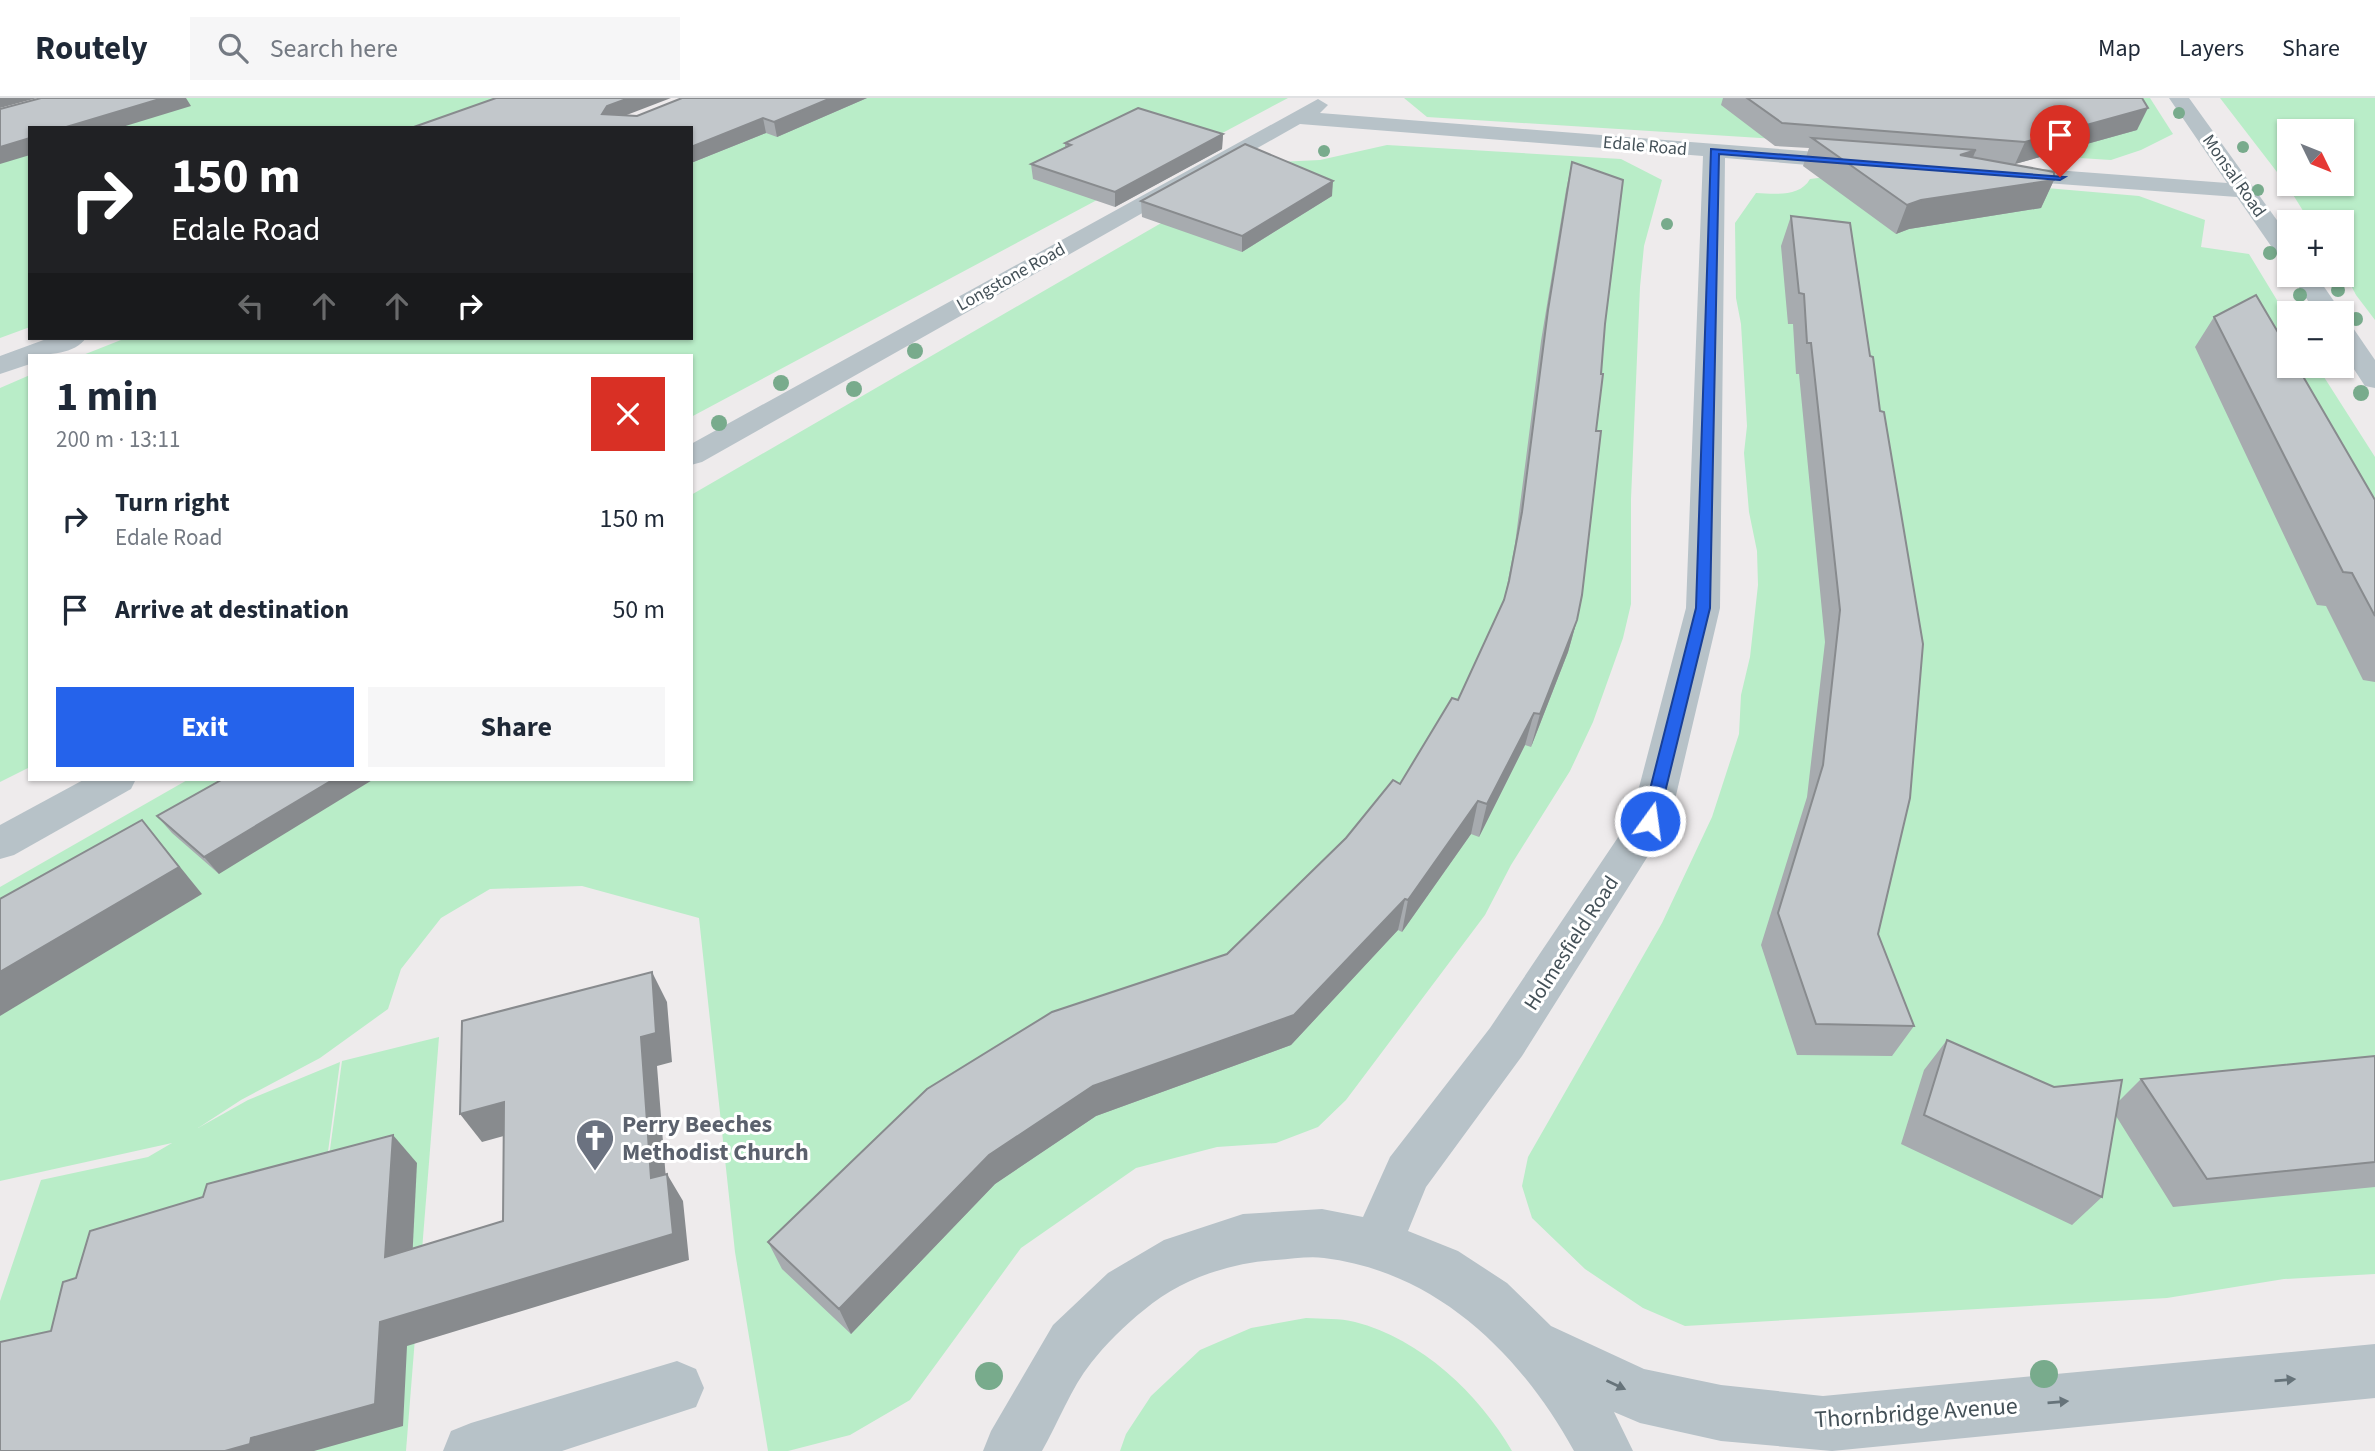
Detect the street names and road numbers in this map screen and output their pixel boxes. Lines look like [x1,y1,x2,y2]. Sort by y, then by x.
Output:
street label: Monsal Road [2196,129,2272,223]
street label: Edale Road [1602,130,1688,162]
street label: Longstone Road [952,237,1070,317]
street label: Holmesfield Road [1516,870,1626,1016]
street label: Thornbridge Avenue [1813,1388,2019,1438]

